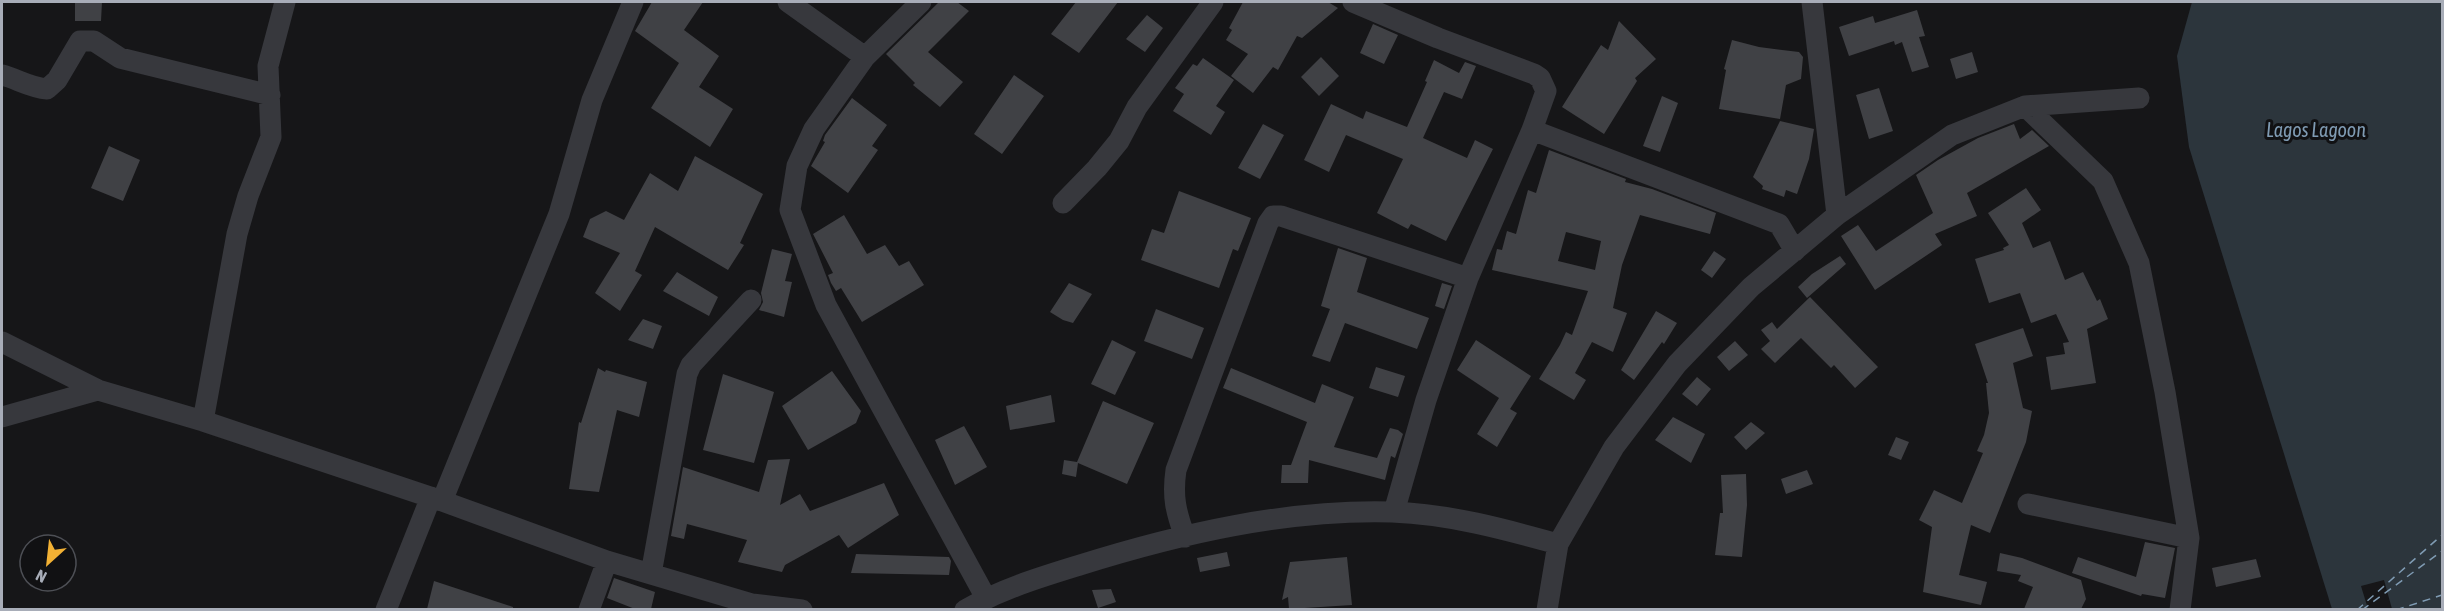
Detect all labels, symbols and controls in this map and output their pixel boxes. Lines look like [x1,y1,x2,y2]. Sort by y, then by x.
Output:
water label: Lagos Lagoon [2266,118,2366,141]
north arrow [18,533,78,593]
text: N [33,566,49,587]

